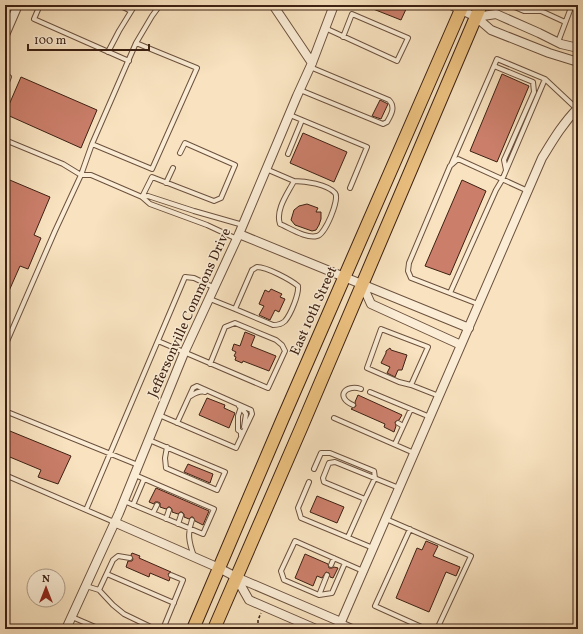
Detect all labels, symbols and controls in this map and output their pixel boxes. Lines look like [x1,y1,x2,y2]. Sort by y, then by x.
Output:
scale bar [28,26,149,52]
text: 100 m [34,33,67,49]
street label: Jeffersonville Commons Drive [144,225,236,401]
street label: East 10th Street [286,263,342,359]
north arrow [26,568,66,608]
text: N [42,572,50,587]

